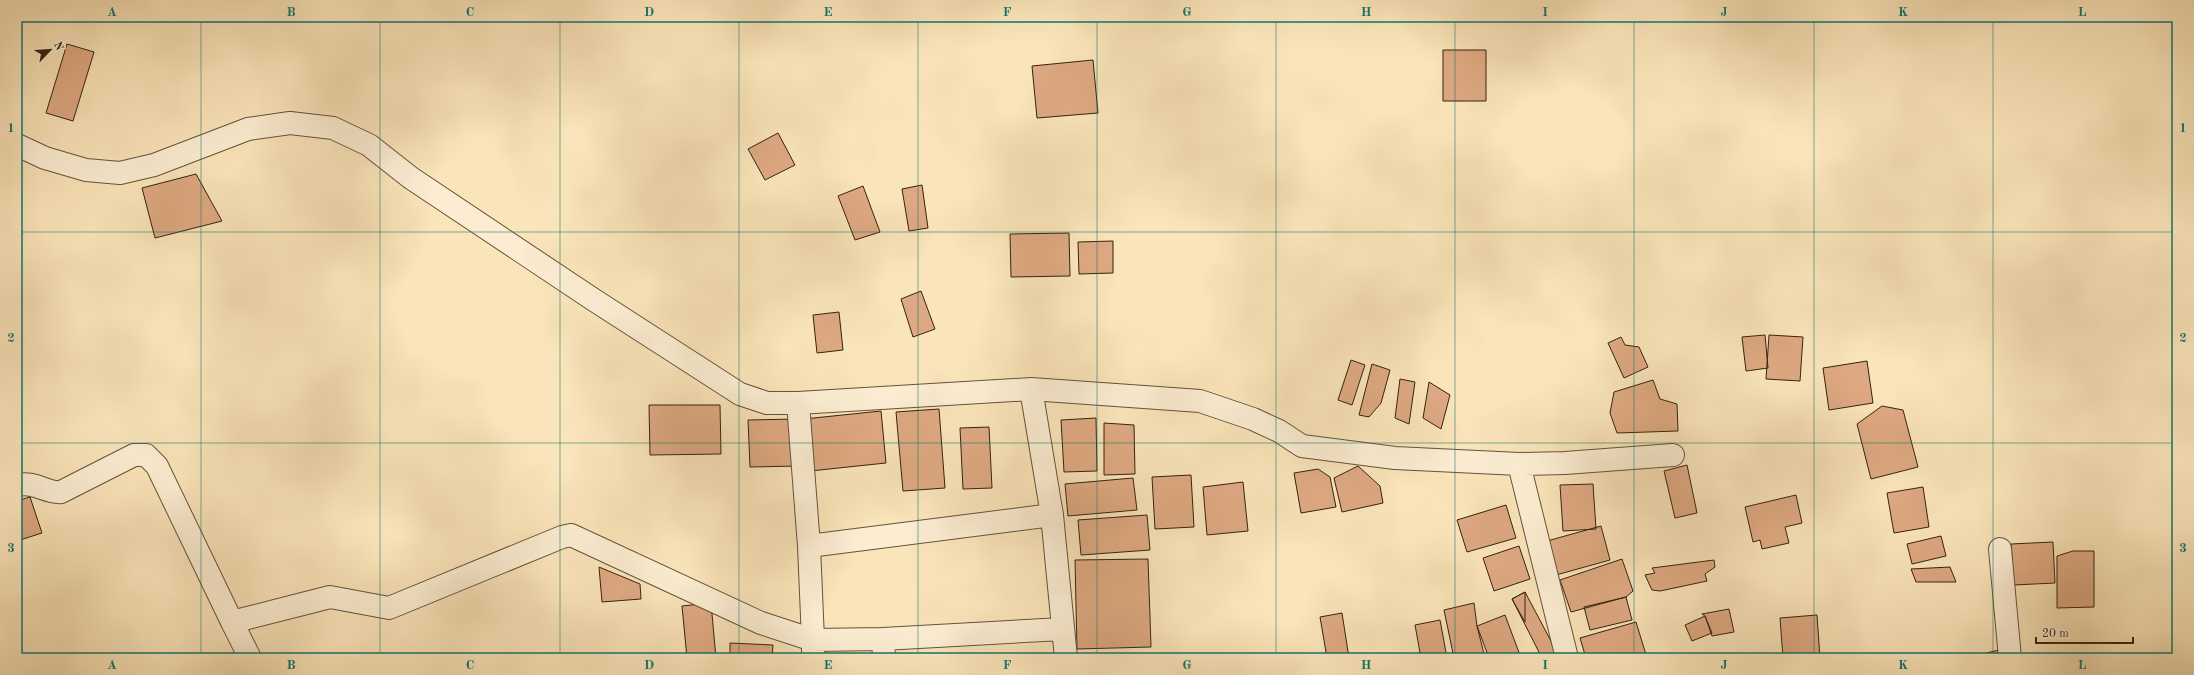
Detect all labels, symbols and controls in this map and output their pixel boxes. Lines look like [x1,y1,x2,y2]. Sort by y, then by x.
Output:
text: A [107,6,117,19]
text: B [286,6,296,19]
text: C [466,6,474,19]
text: D [644,6,654,19]
text: E [824,6,833,19]
text: F [1003,6,1012,19]
text: G [1182,6,1192,19]
text: H [1361,6,1372,19]
text: I [1542,6,1548,19]
text: J [1720,6,1728,19]
text: K [1898,6,1908,19]
text: L [2078,6,2087,19]
north arrow [30,30,70,70]
text: N [51,40,65,53]
text: 1 [7,122,15,135]
text: 1 [2179,122,2187,135]
text: 2 [7,332,15,345]
text: 2 [2179,332,2187,345]
text: 3 [7,542,15,555]
text: 3 [2179,542,2187,555]
scale bar [2036,619,2133,645]
text: 20 m [2042,628,2069,640]
text: A [107,659,117,672]
text: B [286,659,296,672]
text: C [466,659,474,672]
text: D [644,659,654,672]
text: E [824,659,833,672]
text: F [1003,659,1012,672]
text: G [1182,659,1192,672]
text: H [1361,659,1372,672]
text: I [1542,659,1548,672]
text: J [1720,659,1728,672]
text: K [1898,659,1908,672]
text: L [2078,659,2087,672]

